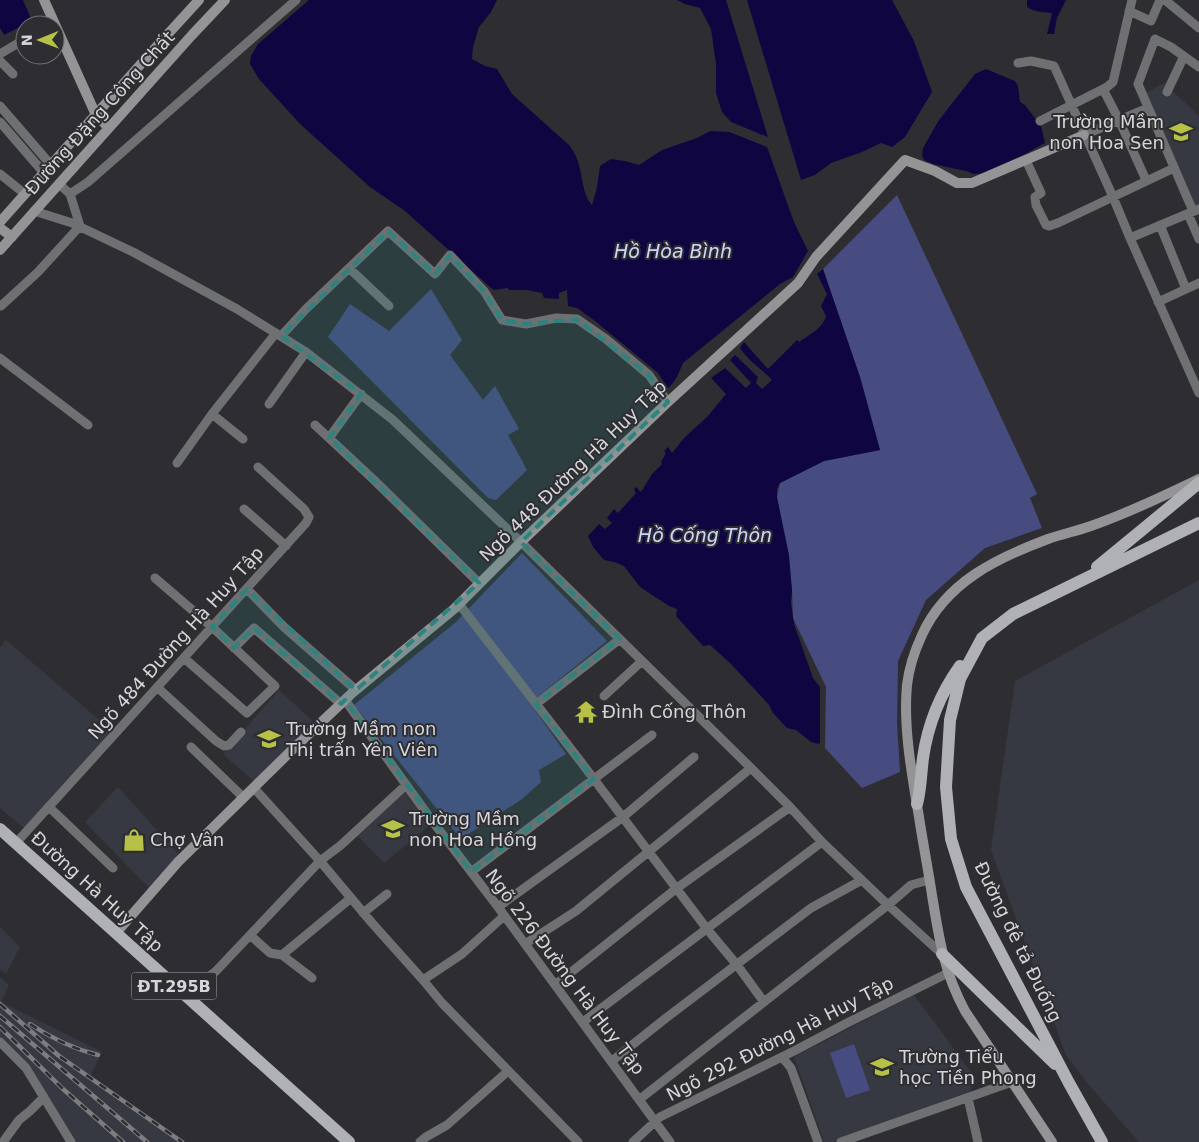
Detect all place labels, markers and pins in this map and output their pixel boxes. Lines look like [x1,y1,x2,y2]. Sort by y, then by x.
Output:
place label: Trường Mầm non Hoa Sen [1049,111,1164,153]
school or university icon: Trường Mầm non Hoa Sen [1168,119,1194,145]
temple icon: Đình Cống Thôn [573,699,599,725]
place label: Đình Cống Thôn [602,701,746,722]
place label: Trường Mầm non Thị trấn Yên Viên [285,718,438,760]
school or university icon: Trường Mầm non Thị trấn Yên Viên [256,726,282,752]
place label: Trường Mầm non Hoa Hồng [408,808,537,850]
school or university icon: Trường Mầm non Hoa Hồng [380,816,406,842]
shop icon: Chợ Vân [121,827,147,853]
place label: Chợ Vân [150,829,224,850]
place label: Trường Tiểu học Tiền Phong [898,1046,1037,1088]
school or university icon: Trường Tiểu học Tiền Phong [869,1054,895,1080]

